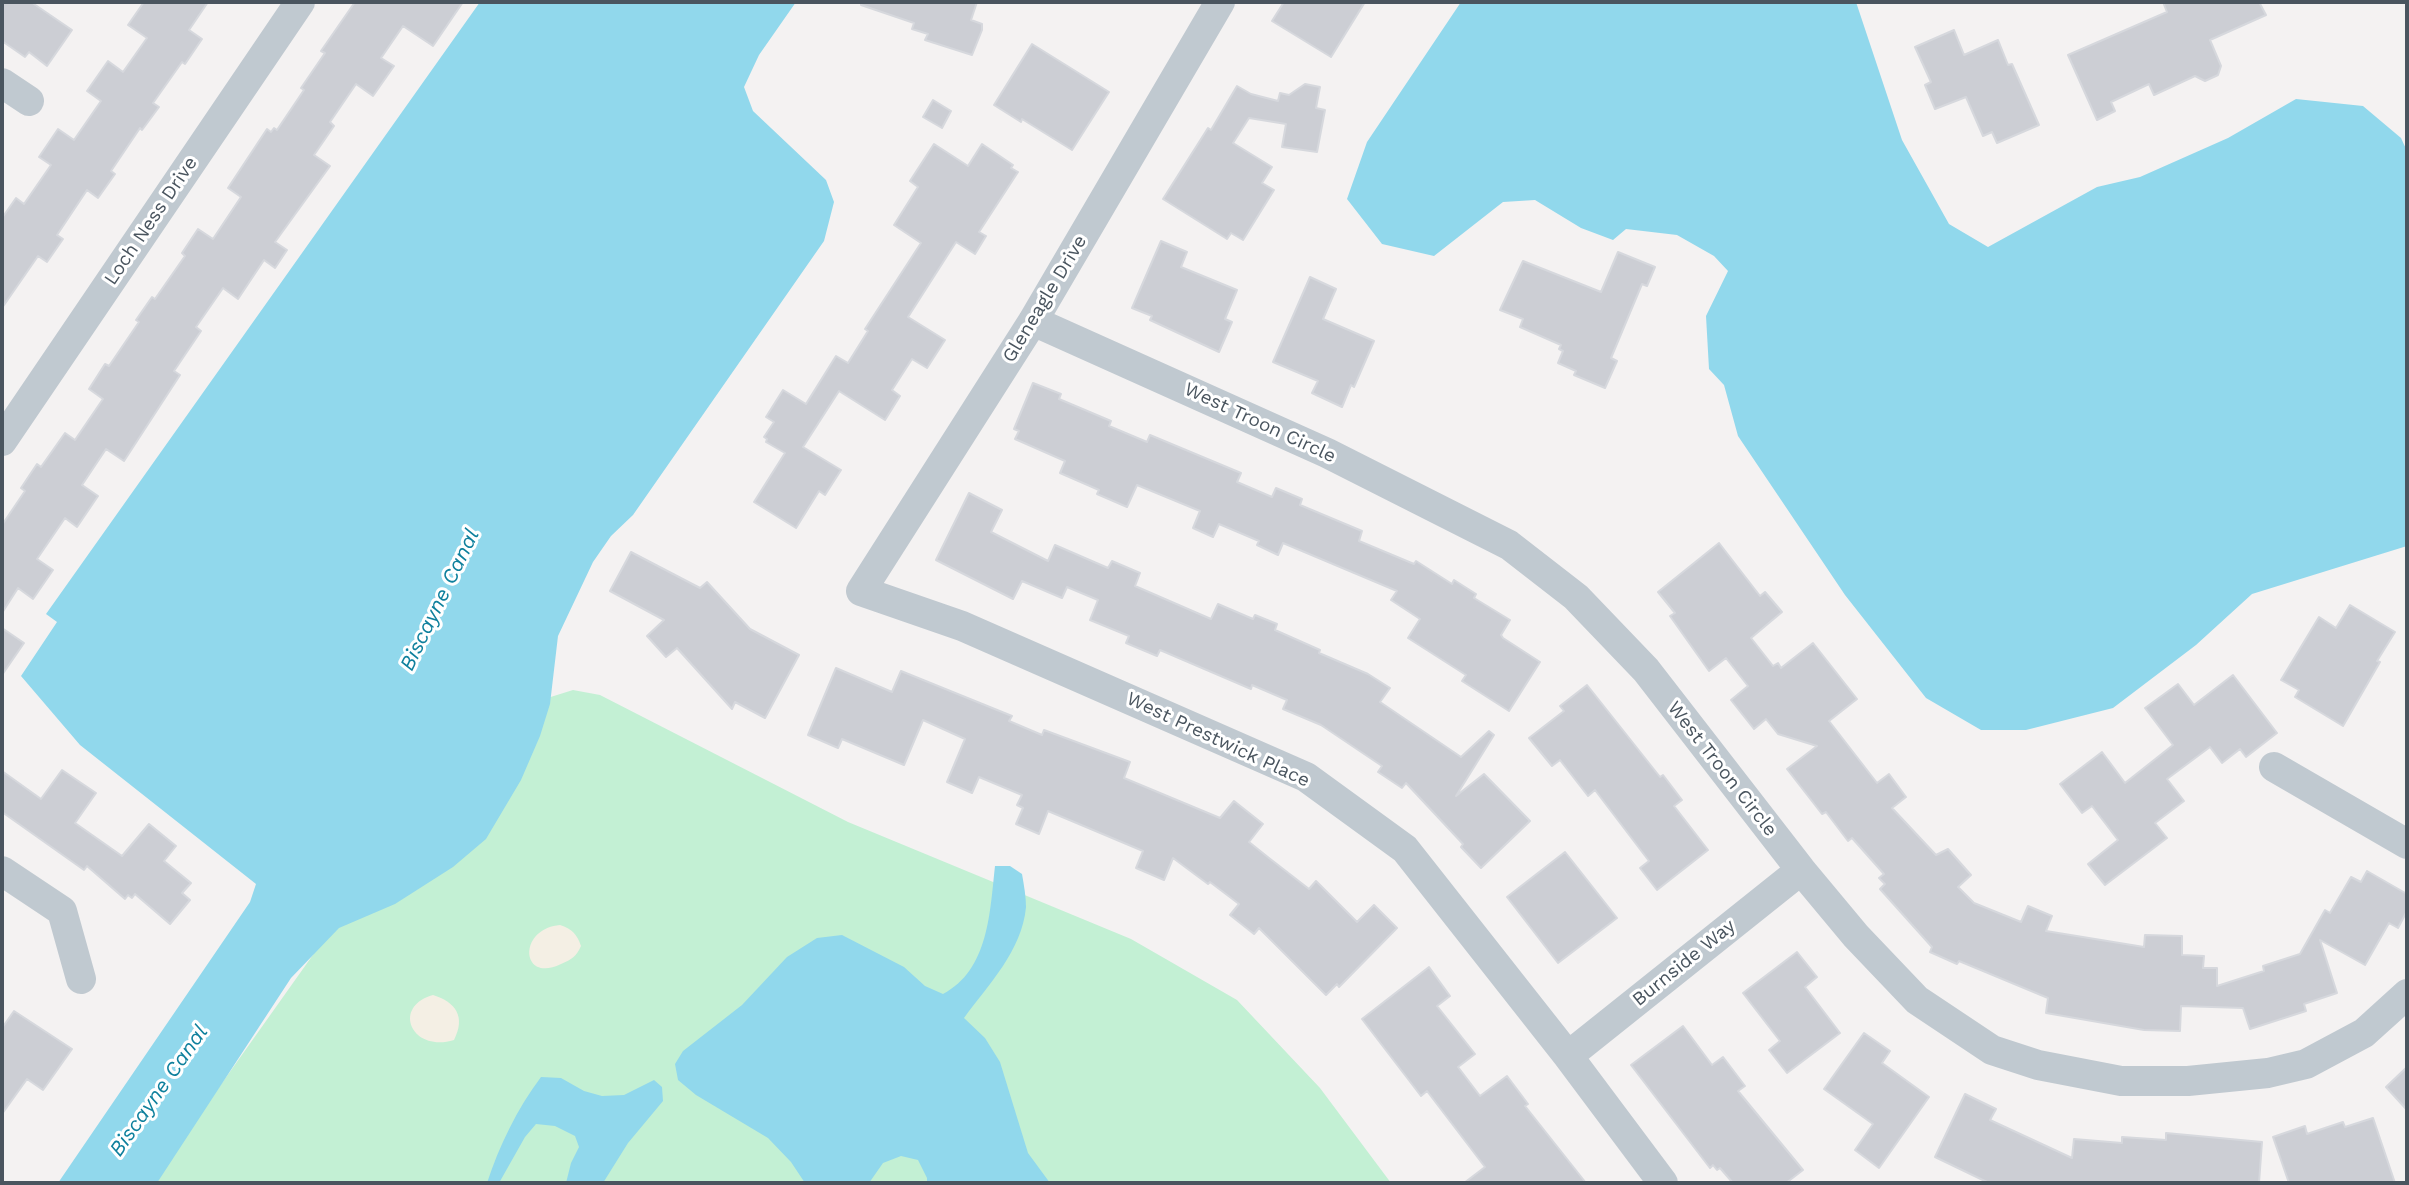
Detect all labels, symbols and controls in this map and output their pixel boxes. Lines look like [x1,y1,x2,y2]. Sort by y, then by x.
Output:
street label: Loch Ness Drive [100,153,202,289]
street label: Gleneagle Drive [998,231,1092,367]
street label: West Troon Circle [1181,378,1339,468]
water label: Biscayne Canal [395,525,485,675]
street label: West Prestwick Place [1123,687,1313,793]
street label: West Troon Circle [1662,697,1782,841]
street label: Burnside Way [1628,915,1740,1011]
water label: Biscayne Canal [104,1020,214,1162]

